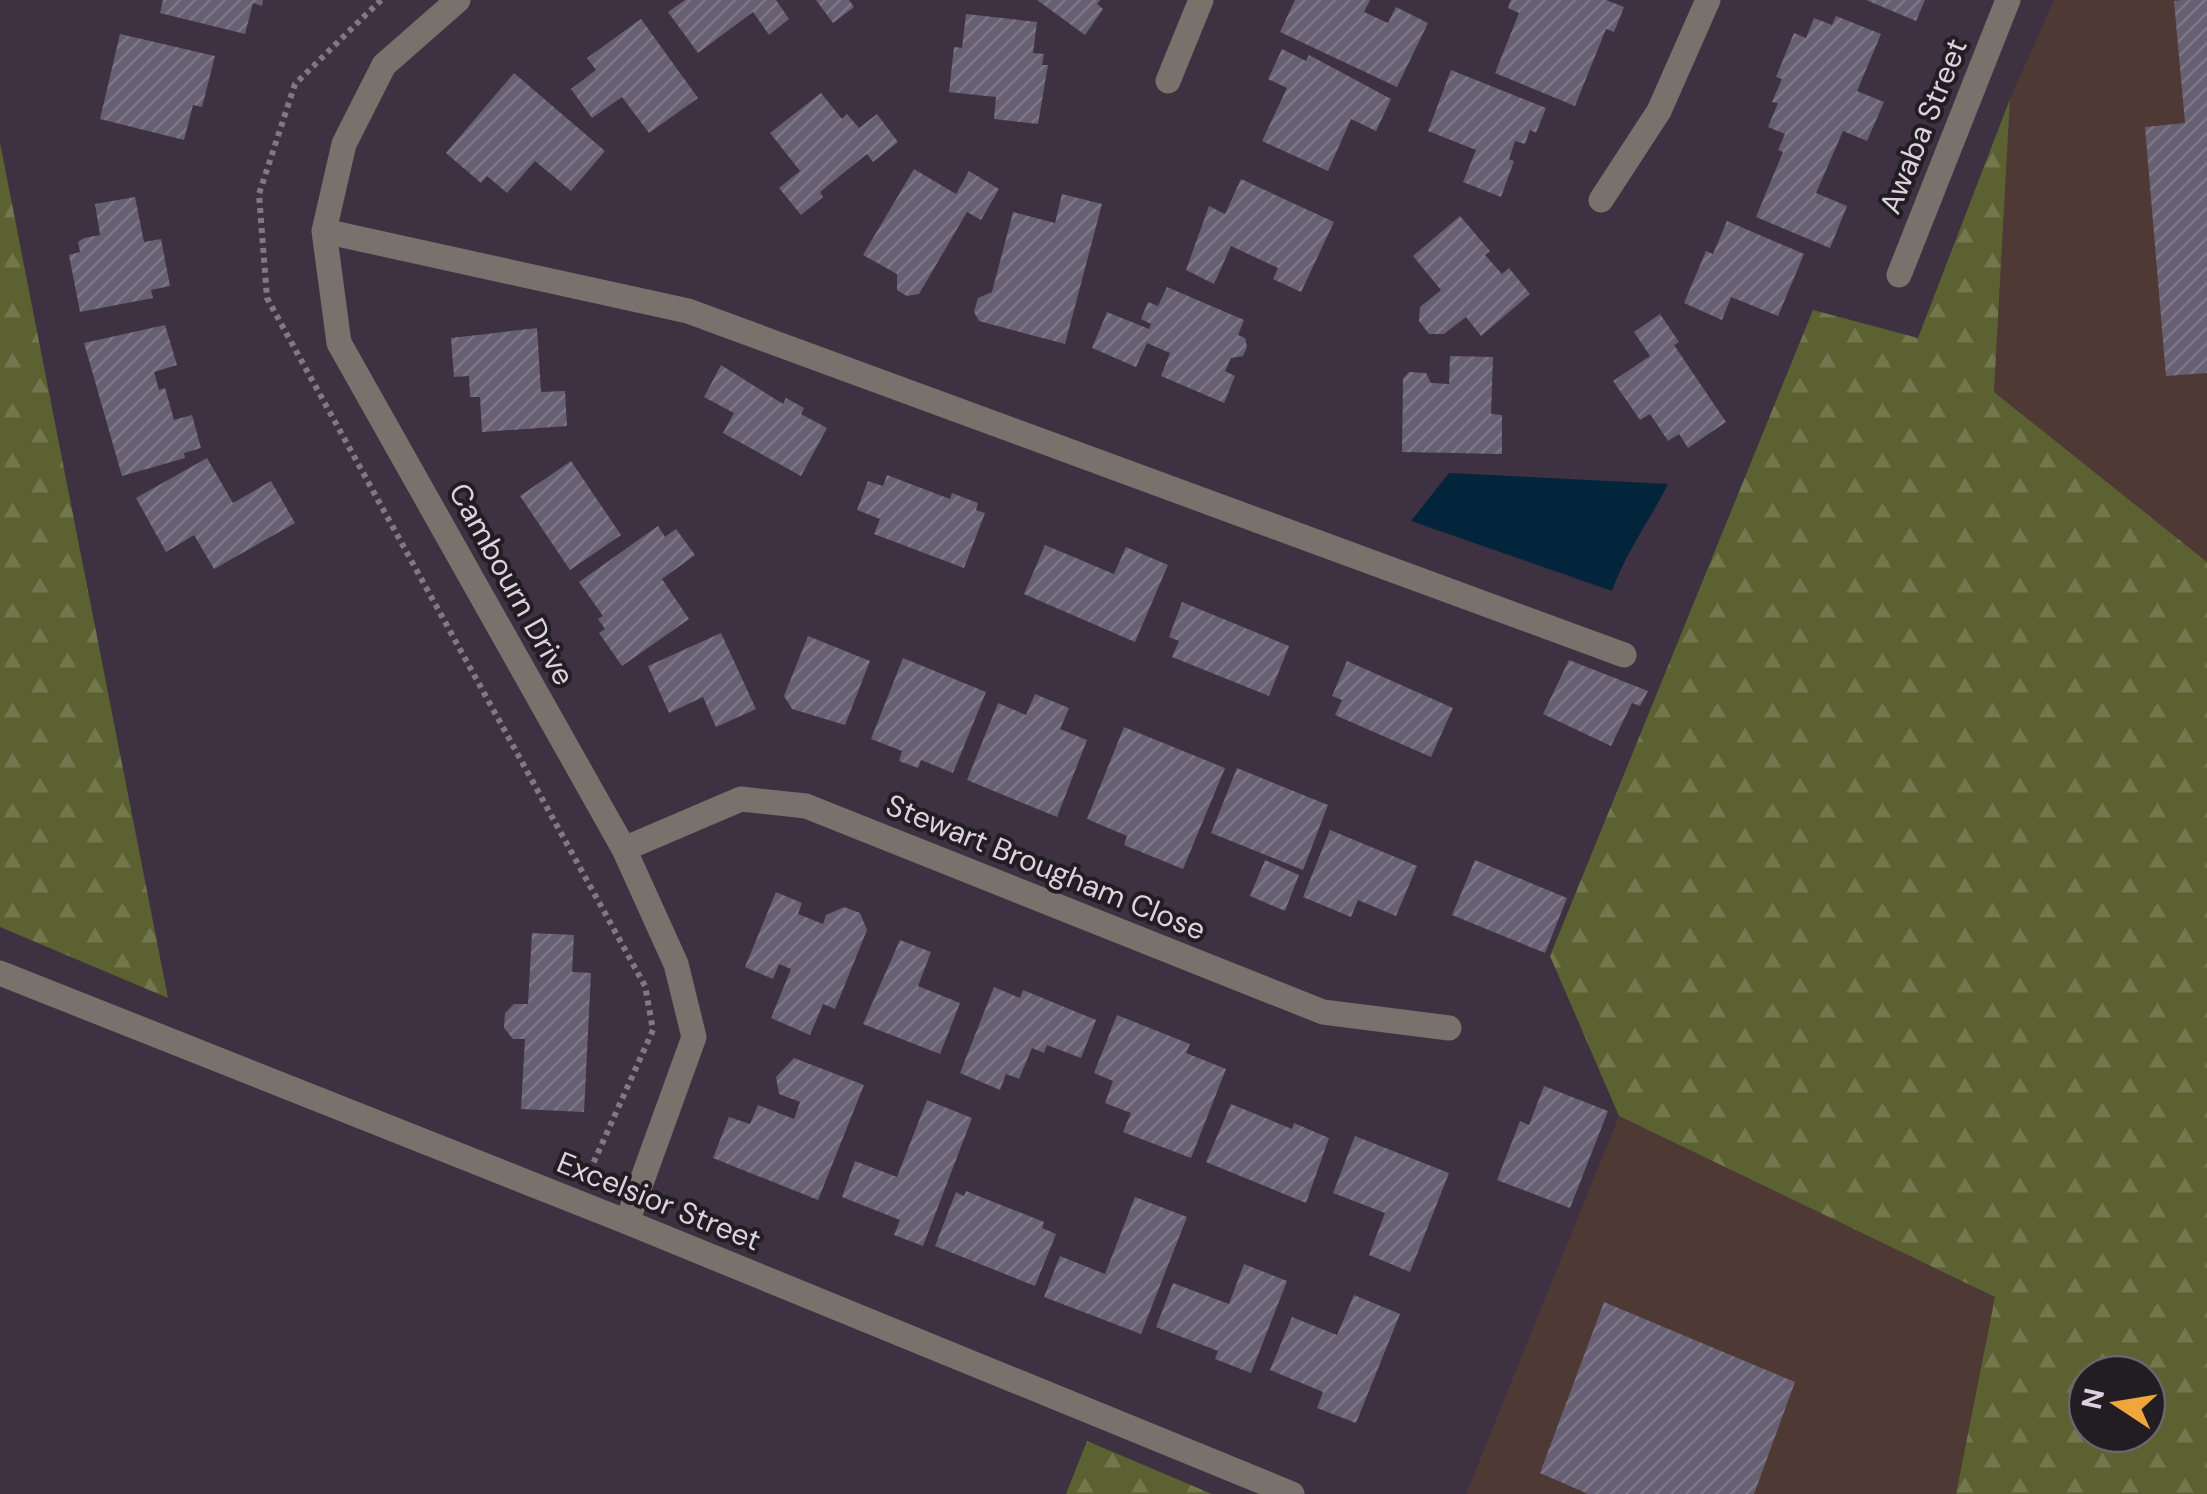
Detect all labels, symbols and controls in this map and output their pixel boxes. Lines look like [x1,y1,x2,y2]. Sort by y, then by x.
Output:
street label: Awaba Street [1870,33,1976,219]
street label: Cambourn Drive [440,476,584,692]
street label: Stewart Brougham Close [880,785,1212,949]
street label: Excelsior Street [551,1142,767,1260]
north arrow [2067,1354,2167,1454]
text: N [2073,1385,2113,1413]

